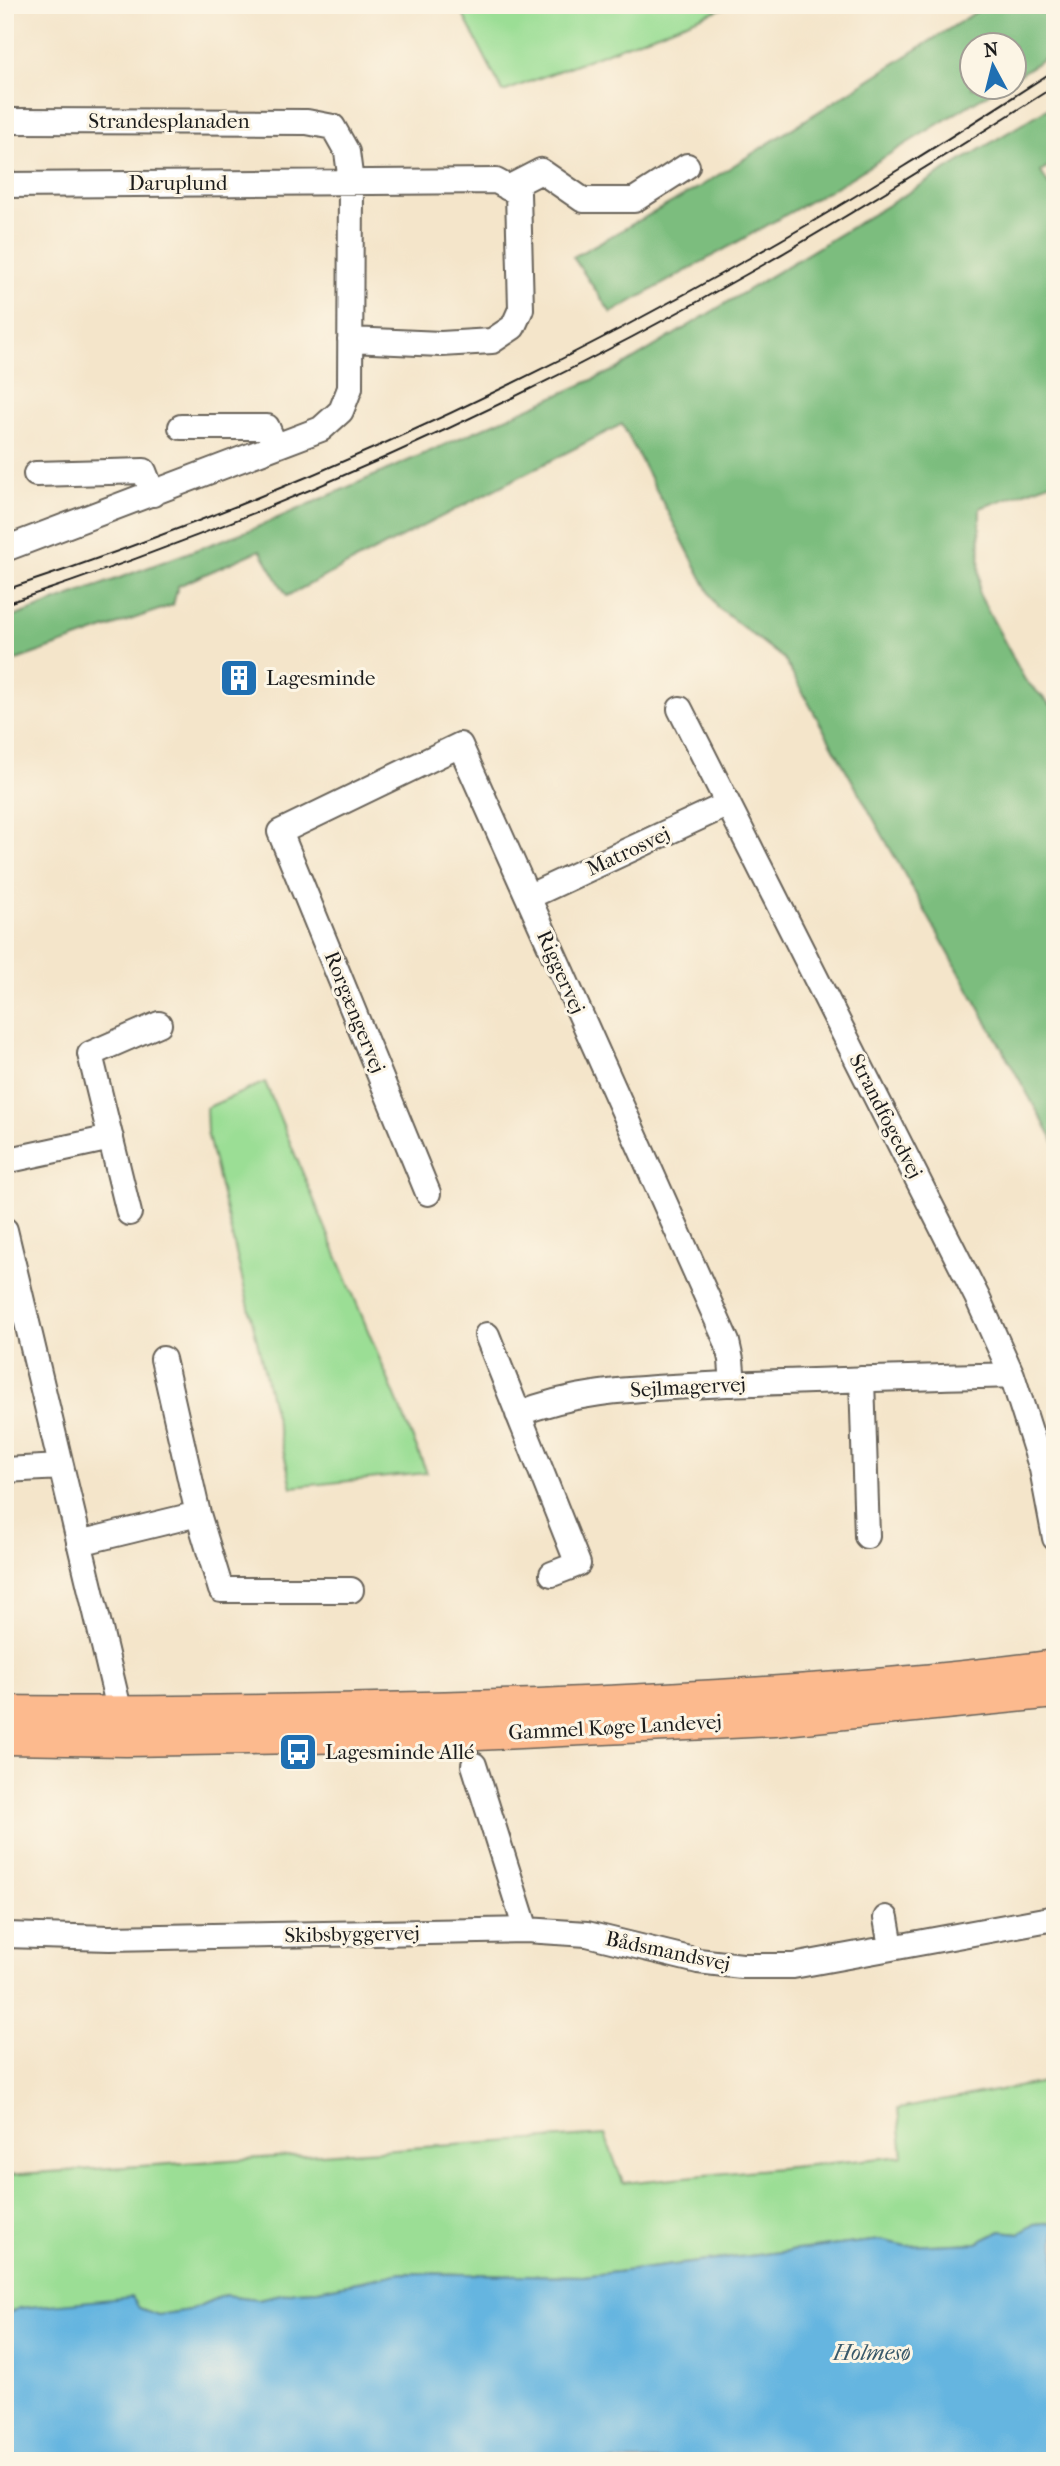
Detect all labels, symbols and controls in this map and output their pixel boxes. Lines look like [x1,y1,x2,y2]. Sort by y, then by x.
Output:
north arrow [958,32,1028,102]
text: N [983,38,1000,62]
street label: Strandesplanaden [88,109,250,133]
street label: Daruplund [129,171,228,195]
building icon: Lagesminde [218,657,260,699]
place label: Lagesminde [266,666,375,690]
street label: Matrosvej [582,821,674,881]
street label: Riggervej [532,926,590,1018]
street label: Rorgængervej [320,948,390,1076]
street label: Strandfogedvej [844,1050,928,1182]
street label: Sejlmagervej [630,1372,746,1402]
street label: Gammel Køge Landevej [508,1709,722,1745]
bus stop icon: Lagesminde Allé [277,1731,319,1773]
place label: Lagesminde Allé [325,1740,474,1764]
street label: Skibsbyggervej [284,1921,420,1947]
street label: Bådsmandsvej [603,1926,733,1976]
water label: Holmesø [832,2339,911,2366]

